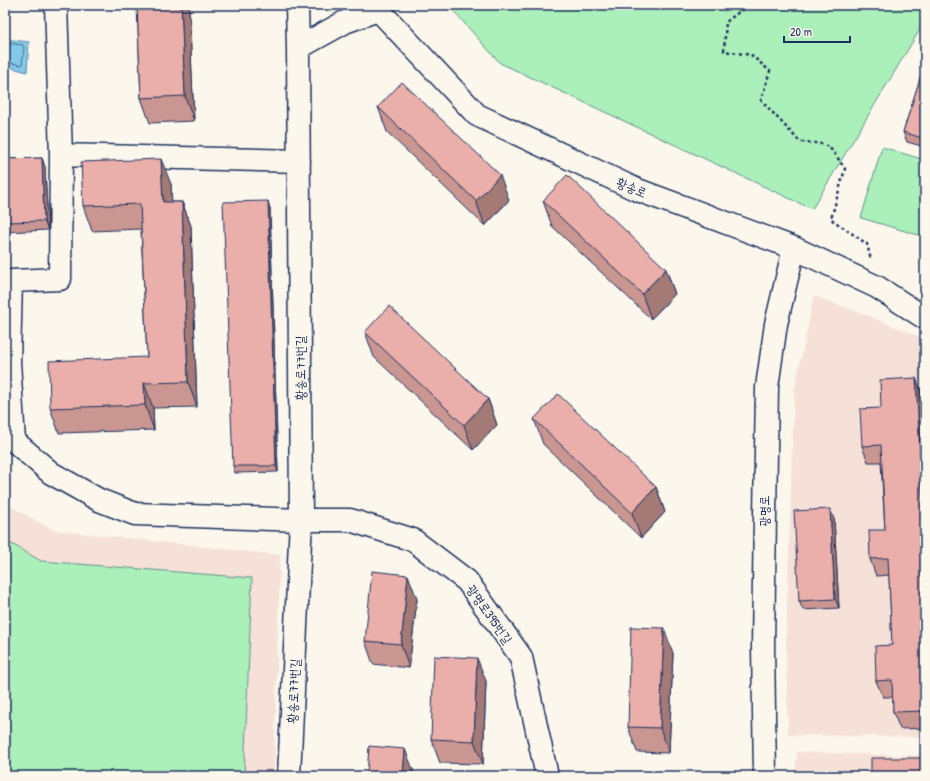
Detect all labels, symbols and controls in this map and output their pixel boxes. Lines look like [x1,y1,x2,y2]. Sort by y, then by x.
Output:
scale bar [784,18,850,44]
text: 20 m [790,23,812,40]
street label: 황송로 [614,173,650,201]
street label: 황송로77번길 [291,335,309,401]
street label: 광명로 [755,495,773,527]
street label: 광명로395번길 [463,581,517,647]
street label: 황송로77번길 [282,658,304,724]

